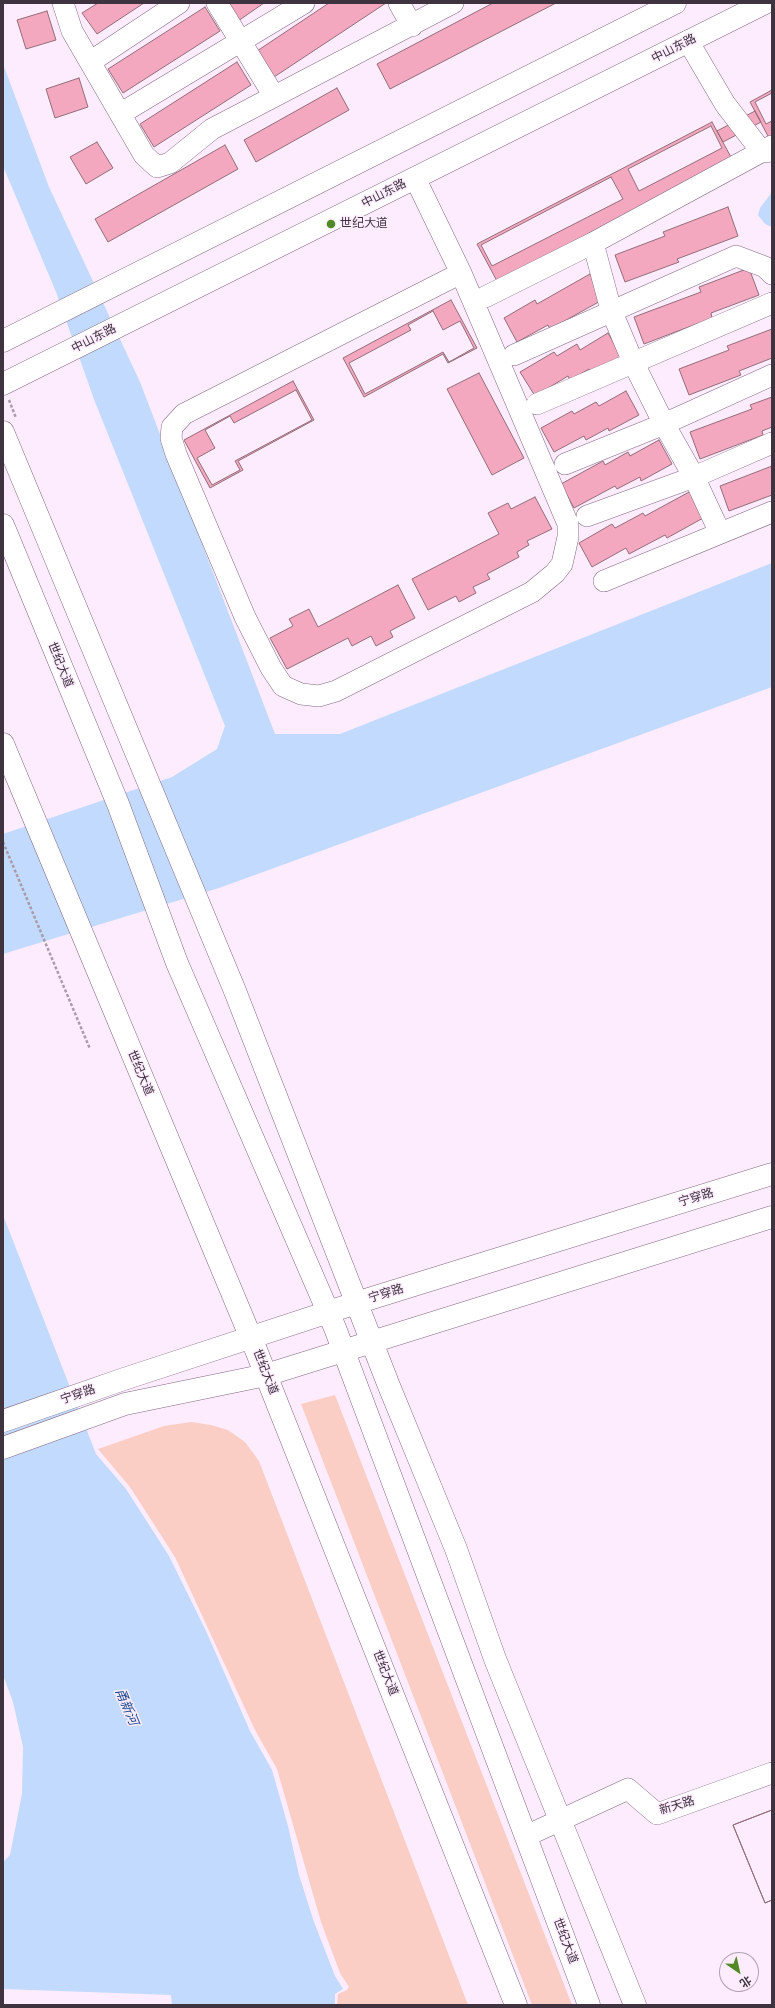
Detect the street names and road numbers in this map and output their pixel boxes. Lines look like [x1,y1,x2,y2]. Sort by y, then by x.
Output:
street label: 中山东路 [649,32,699,66]
street label: 中山东路 [359,177,409,211]
street label: 中山东路 [69,322,119,356]
street label: 世纪大道 [44,640,76,690]
street label: 世纪大道 [124,1048,156,1098]
street label: 宁穿路 [677,1186,715,1210]
street label: 宁穿路 [367,1282,405,1306]
street label: 世纪大道 [249,1347,281,1397]
street label: 宁穿路 [59,1382,97,1408]
street label: 世纪大道 [369,1648,401,1698]
street label: 新天路 [658,1794,696,1818]
street label: 世纪大道 [550,1916,580,1966]

